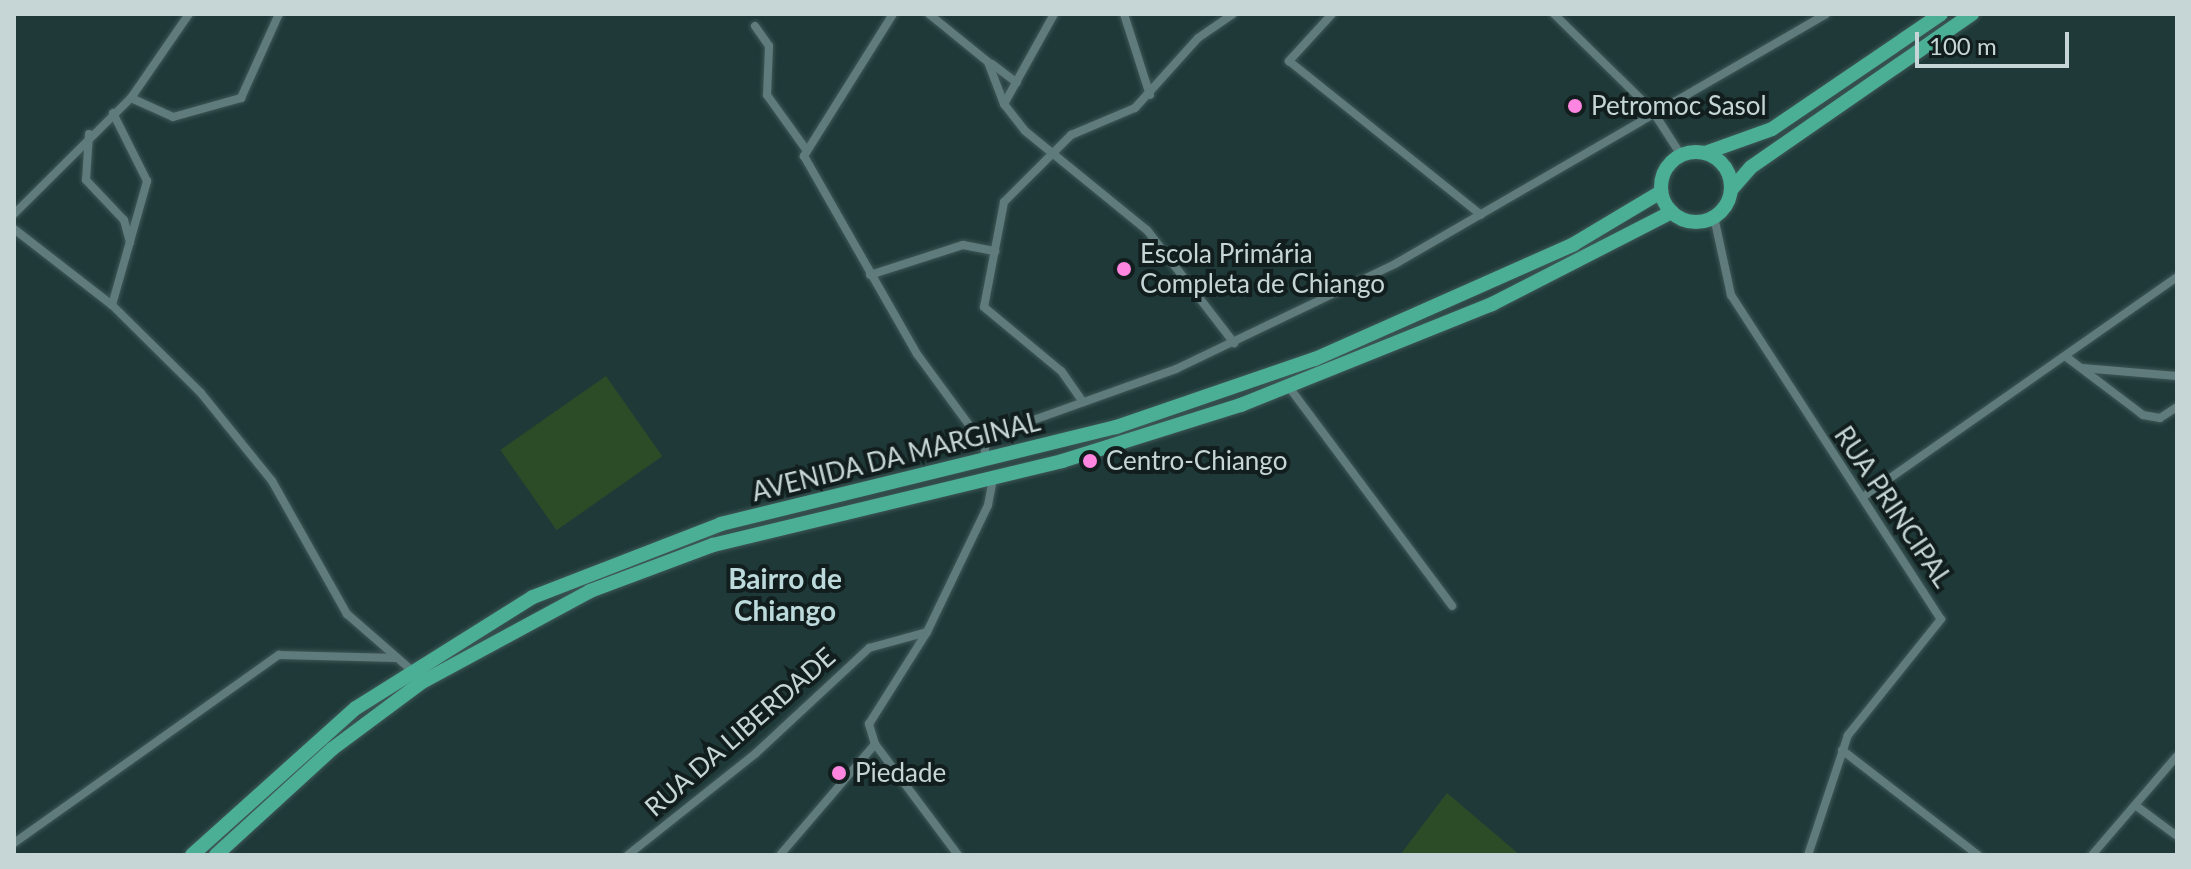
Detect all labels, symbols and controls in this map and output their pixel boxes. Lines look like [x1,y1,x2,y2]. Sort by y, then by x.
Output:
scale bar [1919,16,2073,66]
text: 100 m [1929,31,1997,60]
place label: Petromoc Sasol [1591,90,1767,122]
marker: Petromoc Sasol [1566,97,1584,115]
place label: Escola Primária Completa de Chiango [1140,238,1385,300]
marker: Escola Primária Completa de Chiango [1115,260,1133,278]
street label: AVENIDA DA MARGINAL [748,406,1044,508]
street label: RUA PRINCIPAL [1827,420,1959,594]
place label: Centro-Chiango [1106,445,1287,477]
marker: Centro-Chiango [1081,452,1099,470]
district label: Bairro de Chiango [728,561,842,627]
street label: RUA DA LIBERDADE [638,640,842,824]
place label: Piedade [855,757,946,789]
marker: Piedade [830,764,848,782]

